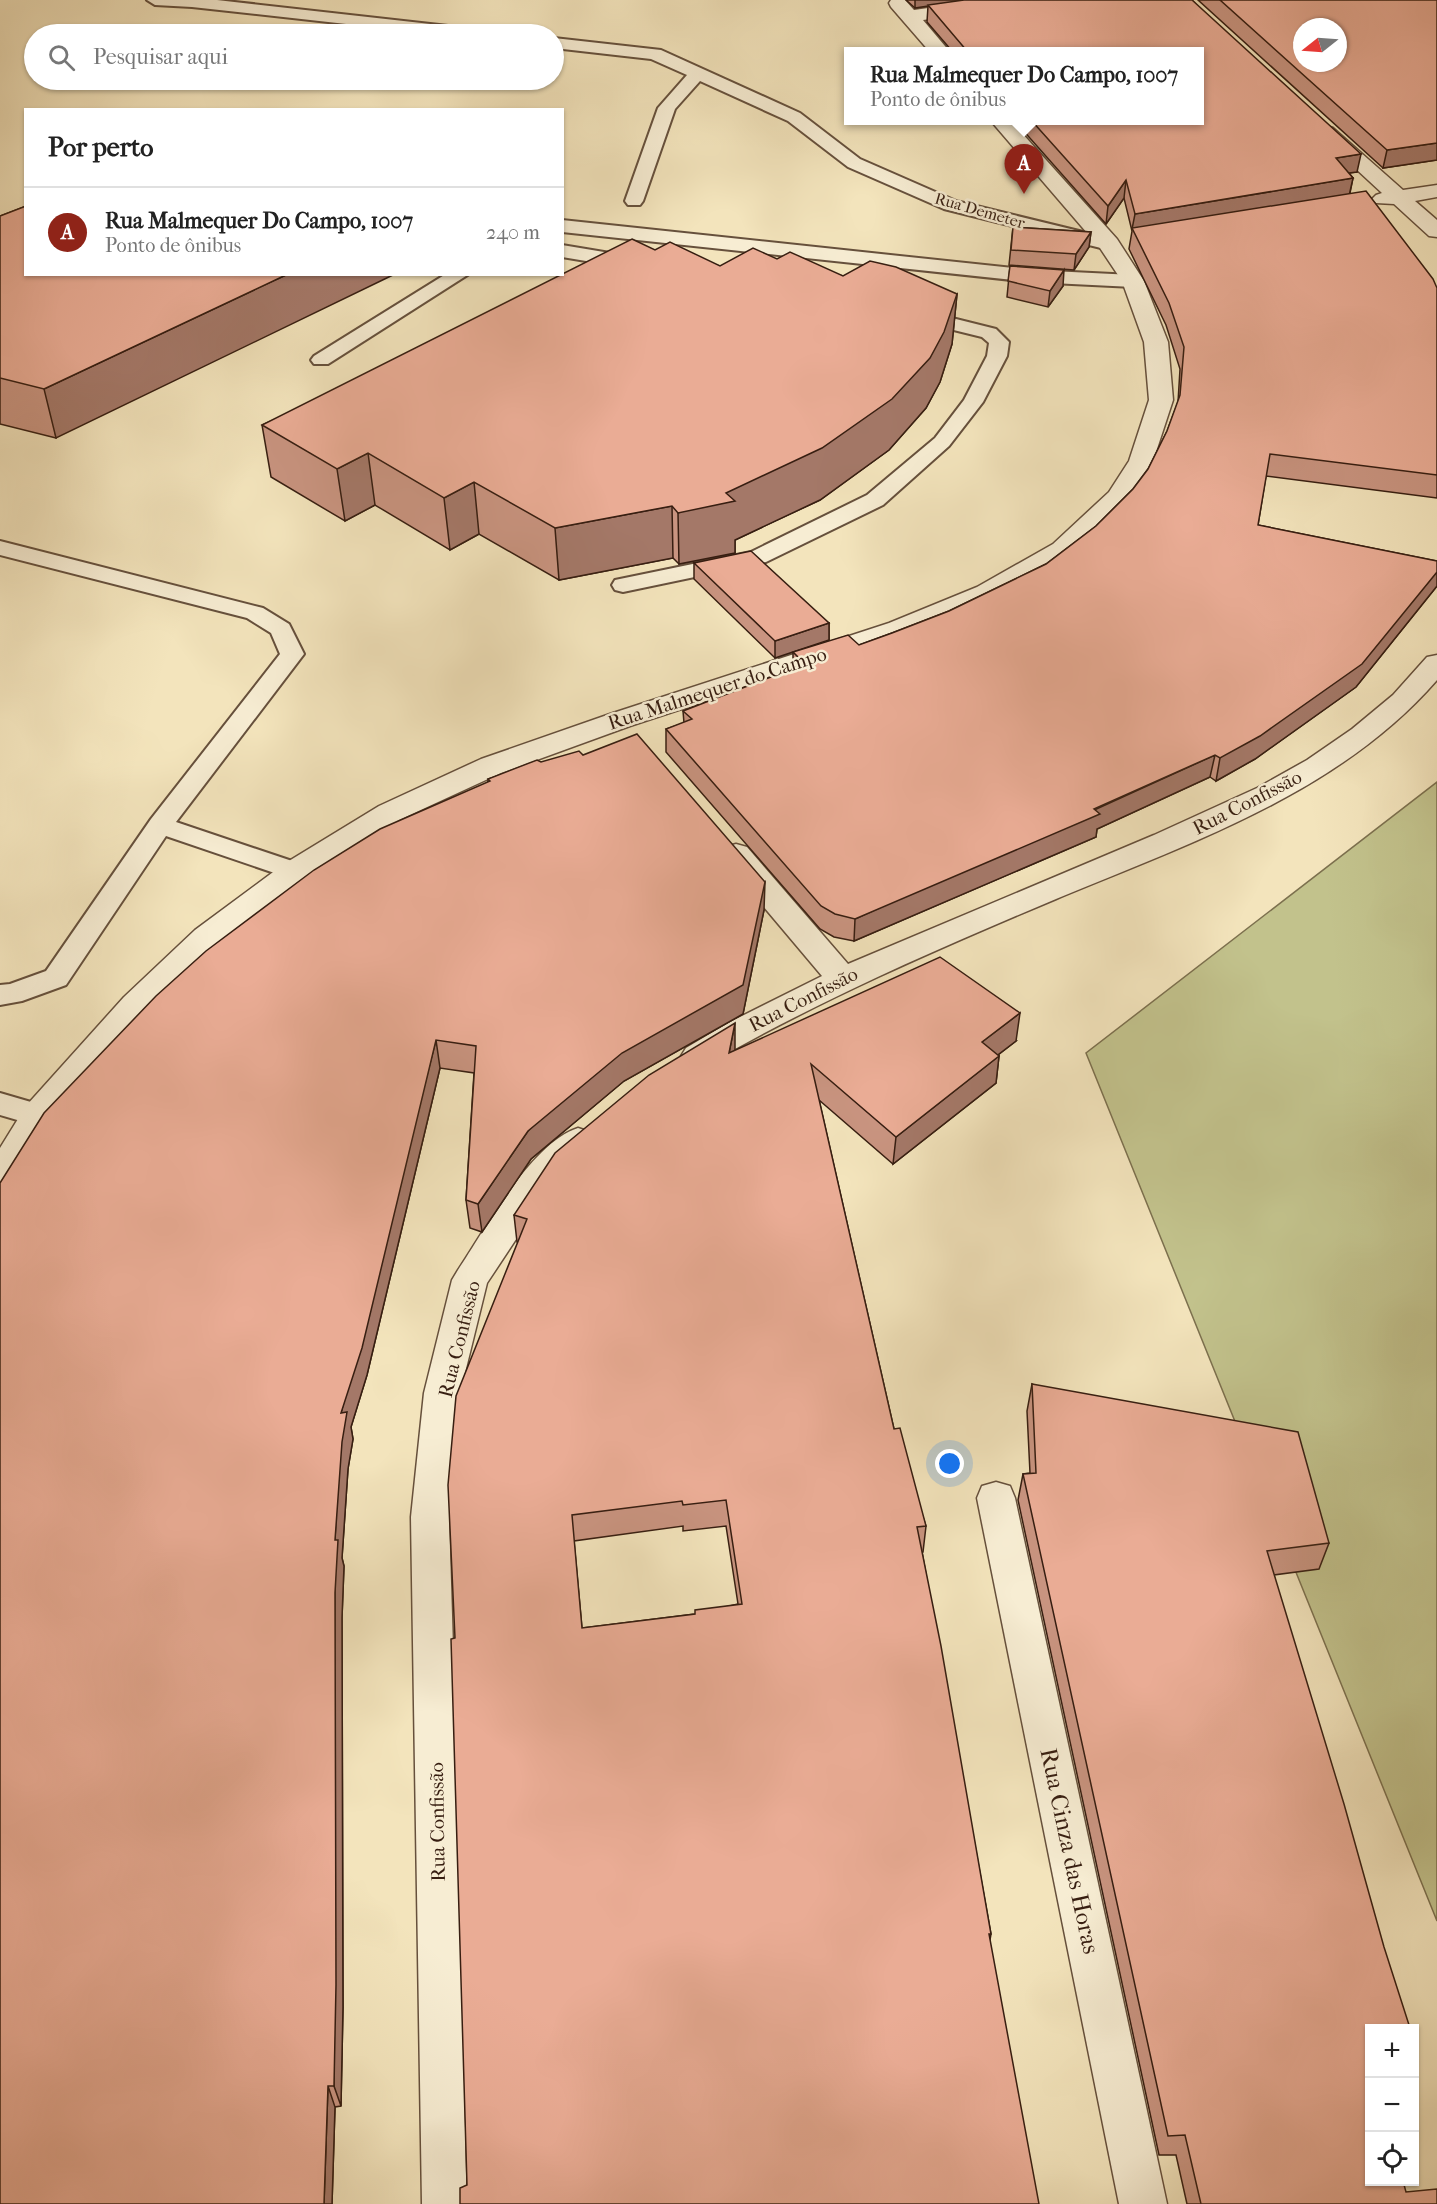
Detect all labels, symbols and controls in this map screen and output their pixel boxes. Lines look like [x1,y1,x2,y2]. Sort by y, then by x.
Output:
north arrow [1293,18,1347,72]
search box [24,24,564,90]
icon: search [45,41,78,74]
text: Pesquisar aqui [93,44,228,70]
popup [844,47,1204,125]
text: Rua Malmequer Do Campo, 1007 [870,62,1178,88]
text: Ponto de ônibus [870,88,1006,111]
text: Por perto [48,132,153,163]
pin: A [1004,144,1044,194]
street label: Rua Demeter [933,189,1027,232]
text: Rua Malmequer Do Campo, 1007 [105,208,413,234]
text: A [61,221,74,244]
text: 240 m [486,221,540,244]
text: Ponto de ônibus [105,234,241,257]
street label: Rua Malmequer do Campo [605,642,829,735]
street label: Rua Confissão [1189,765,1306,840]
street label: Rua Confissão [745,962,862,1037]
street label: Rua Confissão [434,1278,485,1400]
your location [935,1449,964,1478]
street label: Rua Cinza das Horas [1035,1746,1106,1957]
street label: Rua Confissão [425,1762,450,1882]
map controls [1365,2024,1419,2186]
button: + [1365,2024,1419,2078]
button: − [1365,2078,1419,2132]
button: locate [1365,2132,1419,2186]

